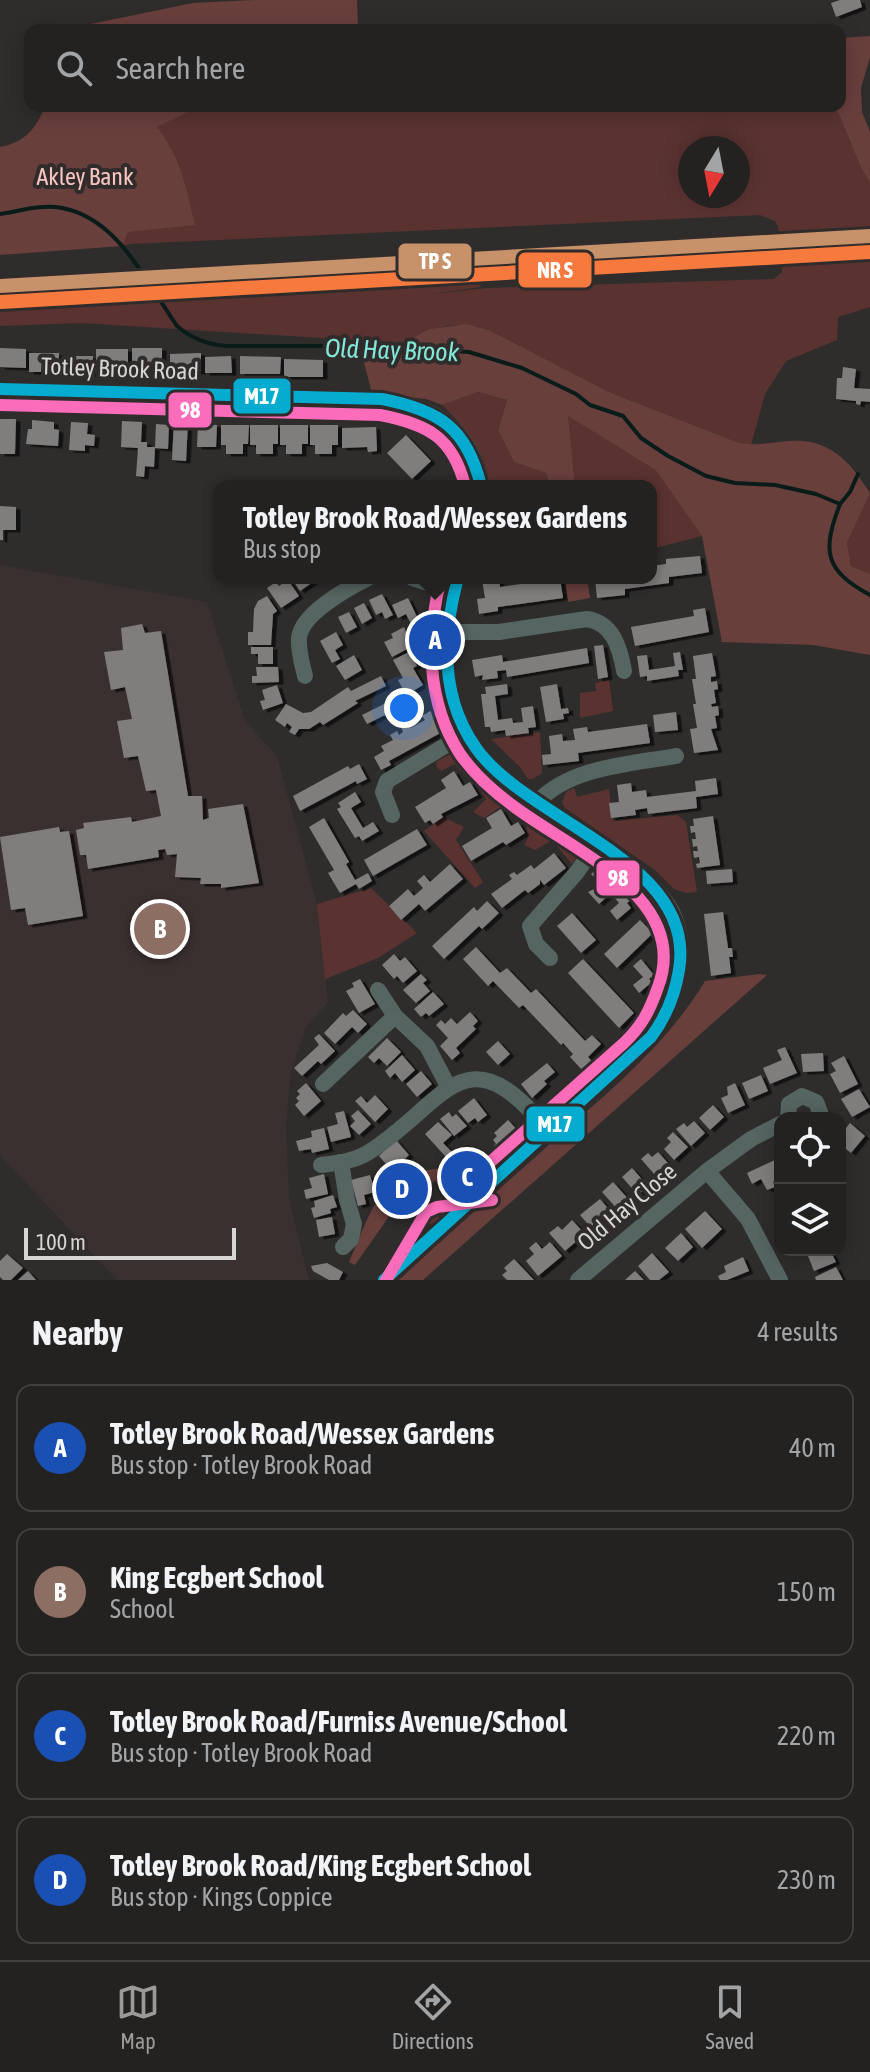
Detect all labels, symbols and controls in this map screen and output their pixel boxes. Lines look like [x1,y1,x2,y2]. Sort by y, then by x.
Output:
search box [24,24,846,112]
icon: search [52,46,96,90]
text: Search here [116,51,245,85]
north arrow [678,136,750,208]
park label: Akley Bank [36,163,134,190]
line badge: TP S [397,242,473,280]
text: TP S [419,248,451,274]
line badge: NR S [517,251,593,289]
text: NR S [537,257,573,283]
water label: Old Hay Brook [324,333,460,367]
street label: Totley Brook Road [41,352,199,385]
line badge: M17 [232,377,292,415]
text: M17 [244,383,280,409]
line badge: 98 [167,391,213,429]
text: 98 [180,397,200,423]
popup [213,480,657,584]
text: Totley Brook Road/Wessex Gardens [243,500,627,534]
text: Bus stop [243,534,321,564]
pin: A [409,610,461,670]
your location [384,688,424,728]
line badge: 98 [595,859,641,897]
text: 98 [608,865,628,891]
pin: B [134,899,186,959]
line badge: M17 [525,1105,586,1143]
text: M17 [537,1111,573,1137]
map controls [774,1112,846,1256]
button: locate [774,1112,846,1184]
pin: C [441,1147,493,1207]
street label: Old Hay Close [572,1157,682,1256]
pin: D [376,1159,428,1219]
button: layers [774,1184,846,1256]
scale bar [24,1224,236,1260]
text: 100 m [36,1229,86,1255]
text: Nearby [32,1313,123,1352]
text: 4 results [757,1317,838,1347]
text: Totley Brook Road/Wessex Gardens [110,1416,494,1450]
text: A [54,1433,66,1463]
text: 40 m [789,1433,836,1463]
text: Bus stop · Totley Brook Road [110,1450,372,1480]
text: King Ecgbert School [110,1560,323,1594]
text: B [54,1577,66,1607]
text: 150 m [777,1577,836,1607]
text: School [110,1594,174,1624]
text: Totley Brook Road/Furniss Avenue/School [110,1704,567,1738]
text: C [54,1721,66,1751]
text: 220 m [777,1721,836,1751]
text: Bus stop · Totley Brook Road [110,1738,372,1768]
text: Totley Brook Road/King Ecgbert School [110,1848,531,1882]
text: D [53,1865,67,1895]
text: 230 m [777,1865,836,1895]
text: Bus stop · Kings Coppice [110,1882,332,1912]
tab: Map [116,1980,160,2054]
tab: Directions [392,1980,474,2054]
tab: Saved [705,1980,754,2054]

